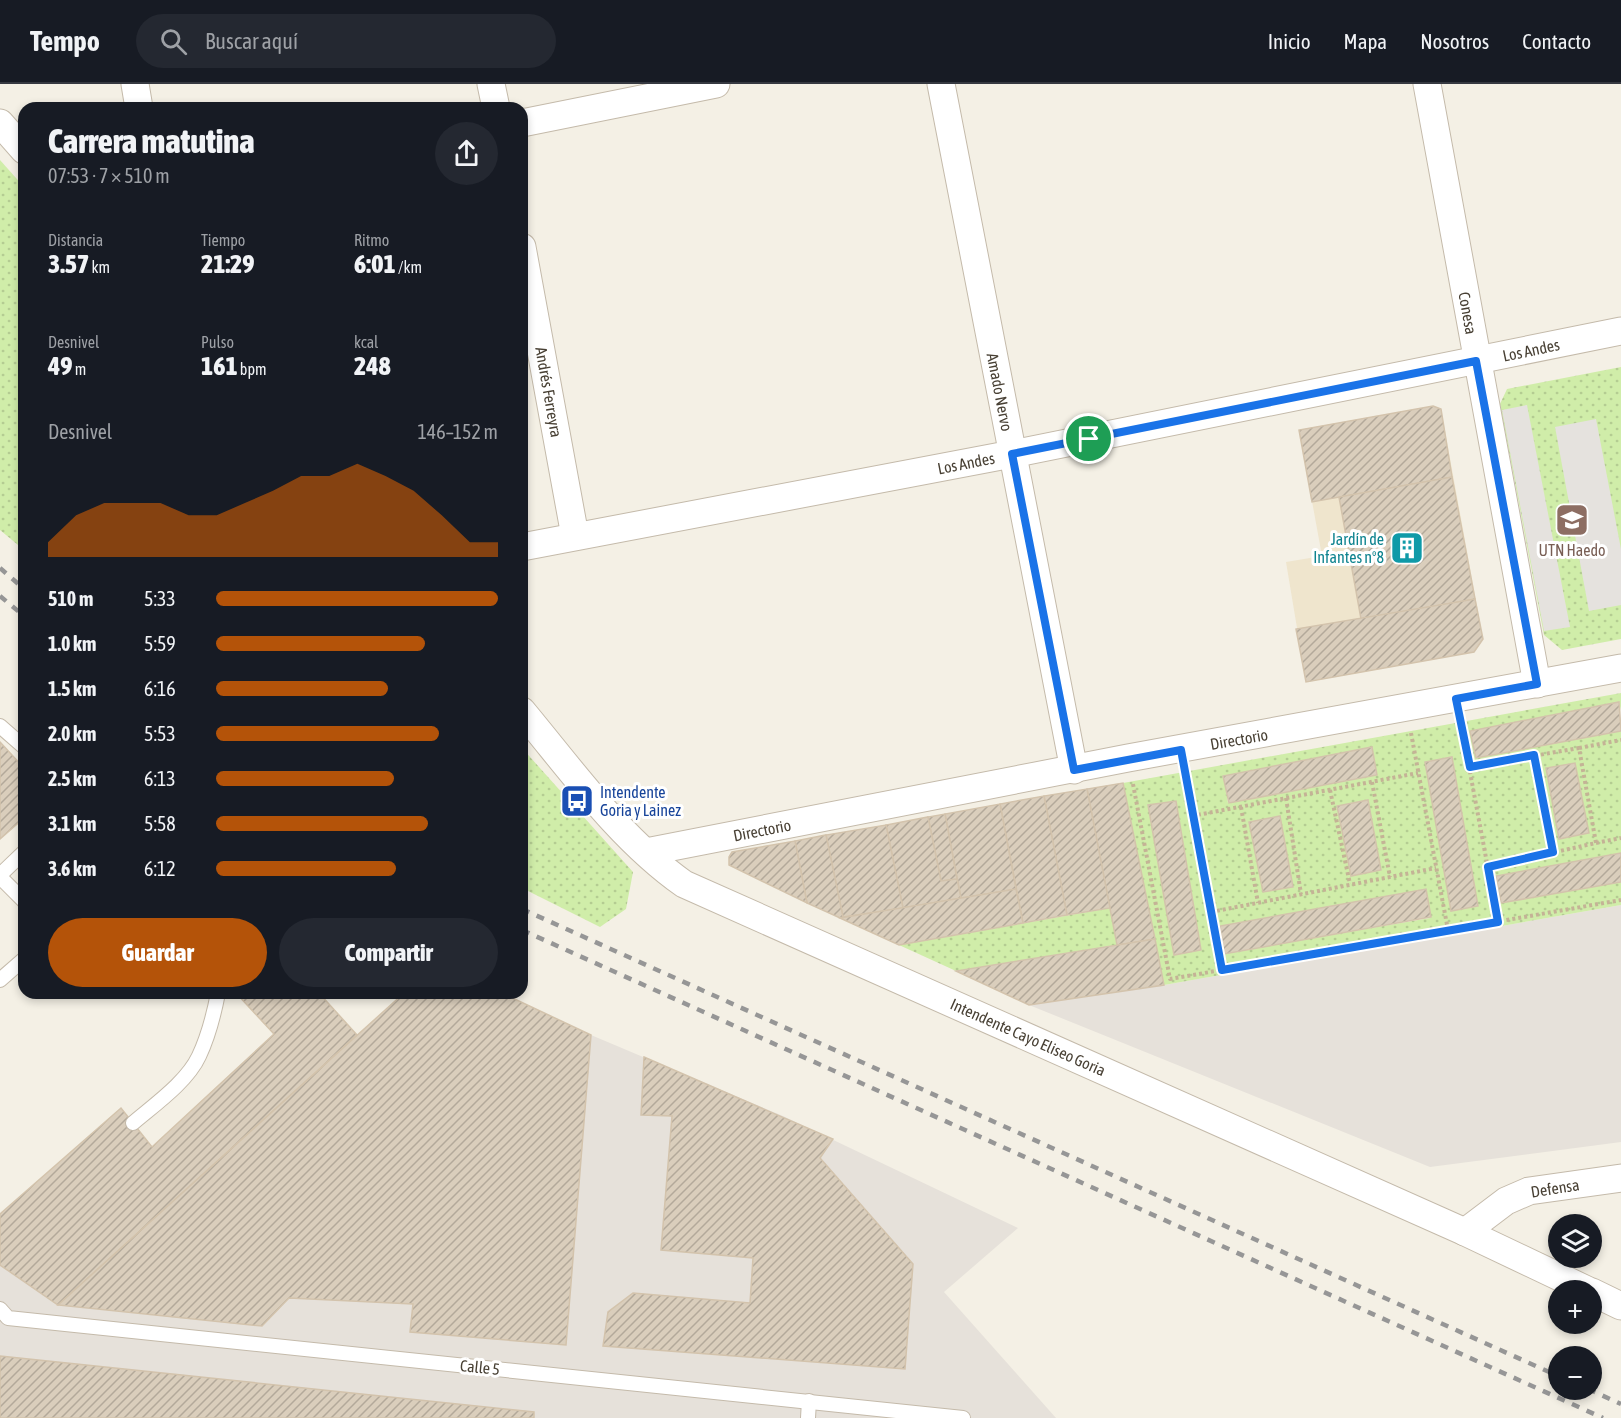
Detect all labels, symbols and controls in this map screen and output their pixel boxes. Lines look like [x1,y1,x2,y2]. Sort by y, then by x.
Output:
search box [136,14,556,68]
text: Tempo [30,25,100,57]
icon: search [157,25,190,58]
text: Buscar aquí [205,28,298,54]
text: Inicio [1268,29,1311,53]
text: Mapa [1344,29,1387,53]
text: Nosotros [1420,29,1489,53]
text: Contacto [1522,29,1591,53]
text: Carrera matutina [48,122,255,160]
button: share [435,122,498,185]
text: 07:53 · 7 × 510 m [48,164,170,187]
text: Distancia [48,231,103,249]
text: Tiempo [201,231,245,249]
text: Ritmo [354,231,389,249]
text: 3.57 [48,249,89,279]
text: 21:29 [201,249,255,279]
text: 6:01 [354,249,396,279]
text: km [89,258,110,276]
text: /km [396,258,422,276]
street label: Conesa [1455,290,1481,336]
text: Desnivel [48,333,99,351]
text: Pulso [201,333,234,351]
text: kcal [354,333,378,351]
street label: Los Andes [1501,335,1561,365]
street label: Andrés Ferreyra [531,345,566,439]
text: 49 [48,351,72,381]
text: 161 [201,351,238,381]
text: 248 [354,351,391,381]
street label: Amado Nervo [984,351,1016,433]
text: m [72,360,86,378]
text: bpm [238,360,267,378]
pin [1063,413,1114,464]
text: Desnivel [48,420,112,443]
text: 146–152 m [417,420,498,443]
icon: arrive [1072,422,1105,455]
street label: Los Andes [936,449,996,477]
school or university icon: UTN Haedo [1554,502,1590,538]
place label: Jardín de Infantes n°8 [1313,530,1384,566]
building icon: Jardín de Infantes n°8 [1389,530,1425,566]
place label: UTN Haedo [1538,541,1606,559]
text: 510 m [48,587,93,610]
text: 5:33 [144,587,176,610]
text: 1.0 km [48,632,96,655]
text: 5:59 [144,632,176,655]
text: 1.5 km [48,677,96,700]
text: 6:16 [144,677,176,700]
text: 2.0 km [48,722,96,745]
text: 5:53 [144,722,176,745]
street label: Directorio [1209,725,1269,753]
text: 2.5 km [48,767,96,790]
text: 6:13 [144,767,176,790]
bus stop icon: Intendente Goria y Lainez [559,783,595,819]
place label: Intendente Goria y Lainez [600,783,681,820]
text: 3.1 km [48,812,96,835]
text: 5:58 [144,812,176,835]
street label: Directorio [732,816,792,844]
text: 3.6 km [48,857,96,880]
text: 6:12 [144,857,176,880]
button: Guardar [48,918,267,987]
button: Compartir [279,918,498,987]
street label: Intendente Cayo Eliseo Goria [947,995,1108,1080]
street label: Defensa [1530,1175,1580,1201]
map controls [1548,1214,1602,1400]
button: layers [1548,1214,1602,1268]
button: + [1548,1280,1602,1334]
button: − [1548,1346,1602,1400]
street label: Calle 5 [459,1356,501,1378]

